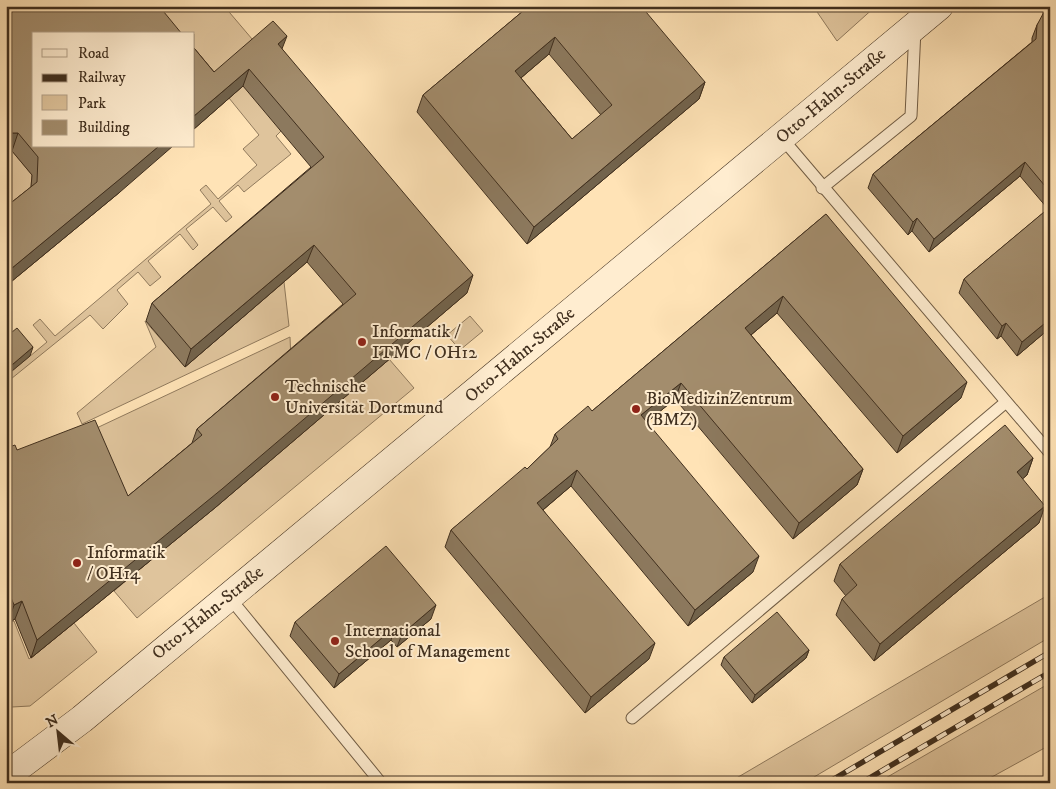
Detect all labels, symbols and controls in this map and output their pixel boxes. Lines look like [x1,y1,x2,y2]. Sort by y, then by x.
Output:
legend [32,32,195,148]
street label: Otto-Hahn-Straße [771,43,891,149]
text: Road [78,44,110,63]
text: Railway [78,68,126,87]
text: Park [78,94,107,113]
text: Building [78,118,130,137]
street label: Otto-Hahn-Straße [460,302,580,408]
place label: Informatik / ITMC / OH12 [372,321,477,364]
marker: Informatik / ITMC / OH12 [356,336,368,348]
place label: Technische Universität Dortmund [285,376,443,419]
place label: BioMedizinZentrum (BMZ) [646,388,793,431]
marker: Technische Universität Dortmund [269,391,281,403]
marker: BioMedizinZentrum (BMZ) [630,403,642,415]
place label: Informatik / OH14 [87,542,165,585]
marker: Informatik / OH14 [71,557,83,569]
street label: Otto-Hahn-Straße [148,561,268,665]
place label: International School of Management [345,620,510,663]
marker: International School of Management [329,635,341,647]
north arrow [32,706,82,756]
text: N [43,711,62,732]

